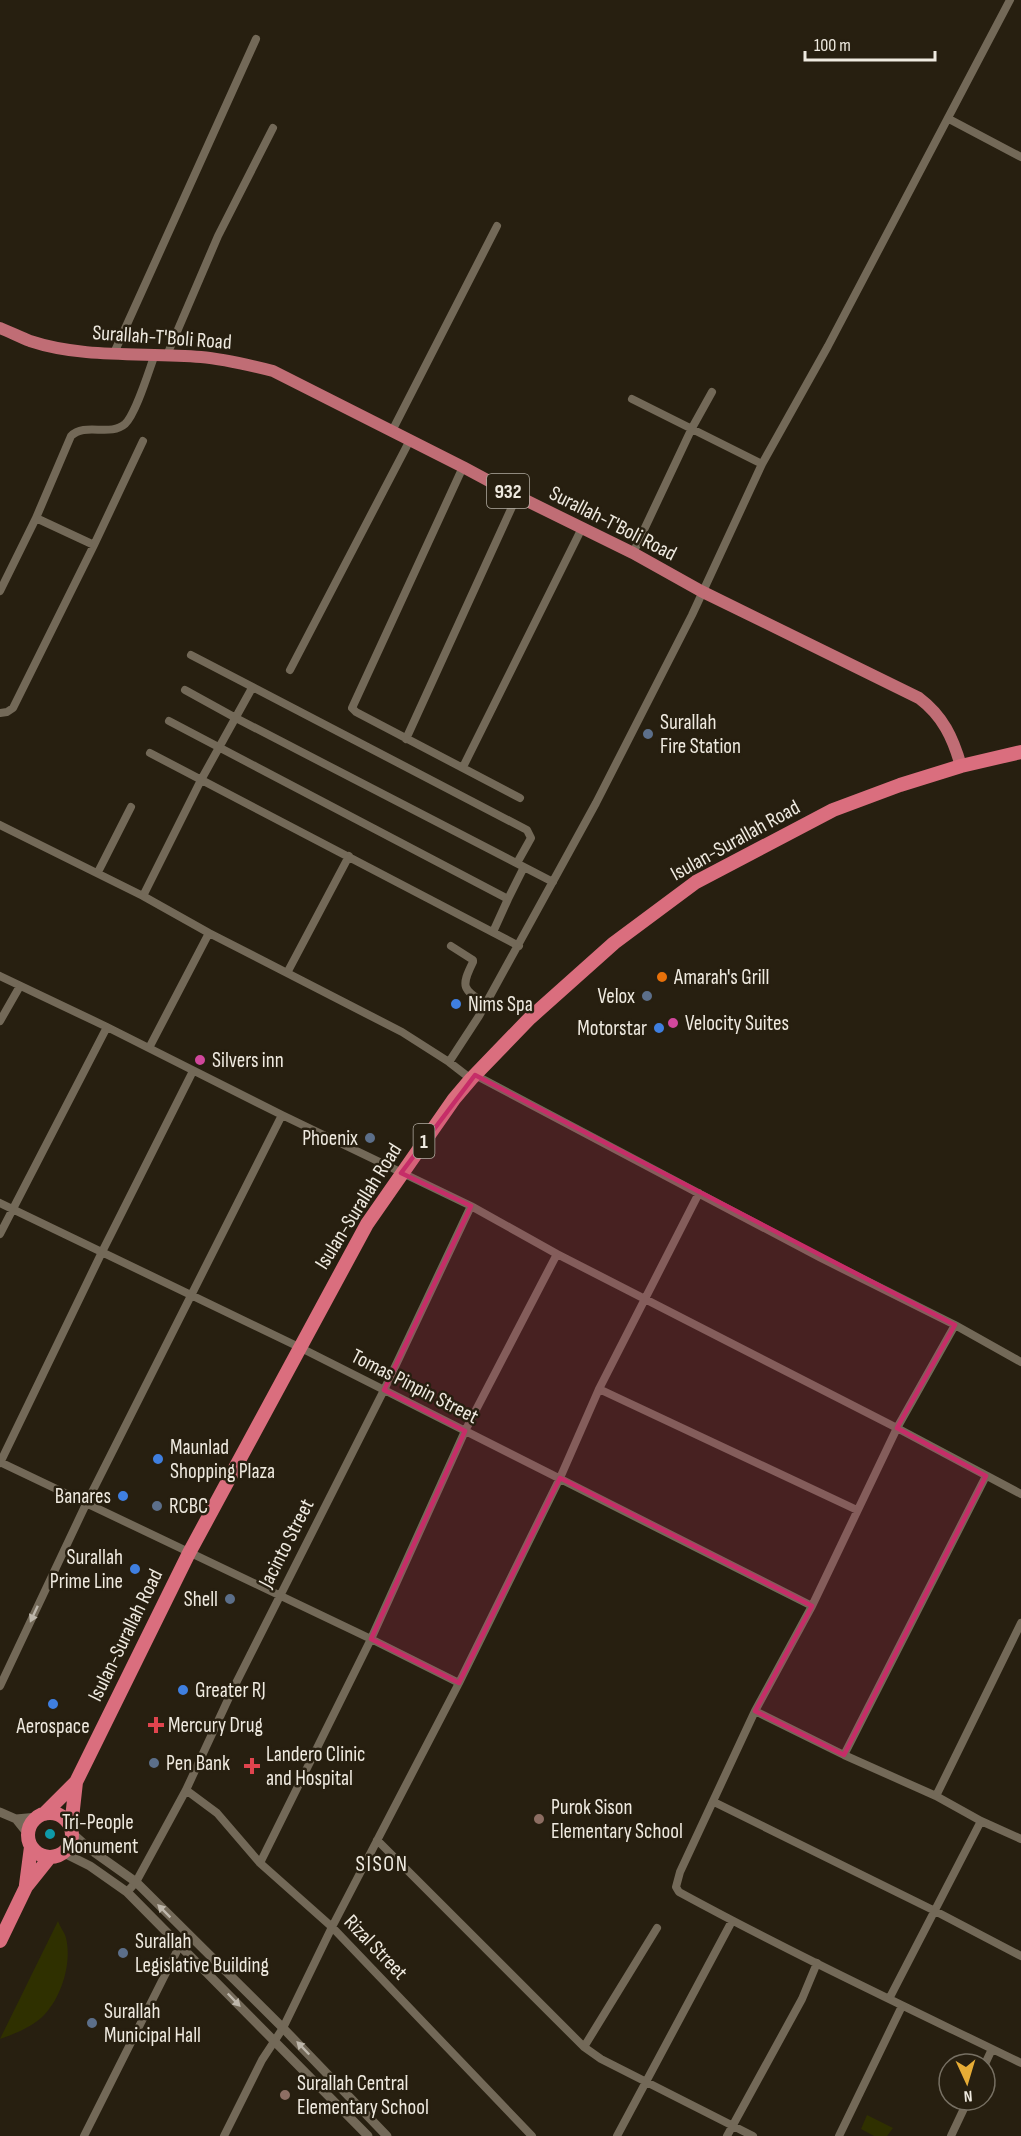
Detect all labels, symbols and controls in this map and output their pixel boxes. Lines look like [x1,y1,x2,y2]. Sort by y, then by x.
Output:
scale bar [805,24,936,62]
text: 100 m [814,35,851,56]
street label: Surallah-T'Boli Road [91,320,232,355]
road number: 932 [487,474,529,508]
street label: Surallah-T'Boli Road [545,481,681,566]
place label: Surallah Fire Station [660,710,741,759]
marker: Surallah Fire Station [641,727,655,741]
street label: Isulan-Surallah Road [666,795,804,886]
place label: Amarah's Grill [673,965,769,990]
marker: Amarah's Grill [655,970,669,984]
place label: Velox [597,984,635,1009]
marker: Velox [640,989,654,1003]
place label: Nims Spa [468,992,533,1017]
marker: Nims Spa [449,997,463,1011]
place label: Velocity Suites [685,1011,789,1036]
place label: Motorstar [577,1016,647,1041]
marker: Velocity Suites [666,1016,680,1030]
marker: Motorstar [652,1021,666,1035]
place label: Silvers inn [212,1048,284,1073]
marker: Silvers inn [193,1053,207,1067]
road number: 1 [414,1124,434,1158]
place label: Phoenix [302,1126,358,1151]
marker: Phoenix [363,1131,377,1145]
street label: Isulan-Surallah Road [310,1139,407,1274]
street label: Tomas Pinpin Street [347,1344,483,1429]
place label: Maunlad Shopping Plaza [170,1435,275,1484]
marker: Maunlad Shopping Plaza [151,1452,165,1466]
place label: Banares [55,1484,111,1509]
marker: Banares [116,1489,130,1503]
place label: RCBC [169,1494,208,1519]
street label: Jacinto Street [253,1495,319,1593]
marker: RCBC [150,1499,164,1513]
place label: Surallah Prime Line [50,1545,123,1594]
marker: Surallah Prime Line [128,1562,142,1576]
street label: Isulan-Surallah Road [83,1565,168,1705]
place label: Shell [184,1587,218,1612]
marker: Shell [223,1592,237,1606]
one-way arrow [30,1605,39,1622]
place label: Greater RJ [195,1678,266,1703]
marker: Greater RJ [176,1683,190,1697]
marker: Aerospace [46,1697,60,1711]
place label: Mercury Drug [168,1713,263,1738]
place label: Aerospace [15,1714,90,1739]
marker: Mercury Drug [149,1718,163,1732]
place label: Landero Clinic and Hospital [266,1742,366,1791]
place label: Pen Bank [166,1751,230,1776]
marker: Pen Bank [147,1756,161,1770]
marker: Landero Clinic and Hospital [243,1757,261,1775]
place label: Purok Sison Elementary School [551,1795,683,1844]
place label: Tri-People Monument [62,1810,138,1859]
marker: Purok Sison Elementary School [532,1812,546,1826]
marker: Tri-People Monument [43,1827,57,1841]
district label: SISON [356,1851,408,1878]
one-way arrow [158,1904,172,1918]
street label: Rizal Street [339,1910,413,1985]
place label: Surallah Legislative Building [135,1929,269,1978]
marker: Surallah Legislative Building [116,1946,130,1960]
one-way arrow [226,1993,240,2007]
place label: Surallah Municipal Hall [104,1999,201,2048]
marker: Surallah Municipal Hall [85,2016,99,2030]
one-way arrow [296,2042,310,2056]
north arrow [937,2052,997,2112]
place label: Surallah Central Elementary School [297,2071,429,2120]
text: N [963,2086,973,2105]
marker: Surallah Central Elementary School [278,2088,292,2102]

